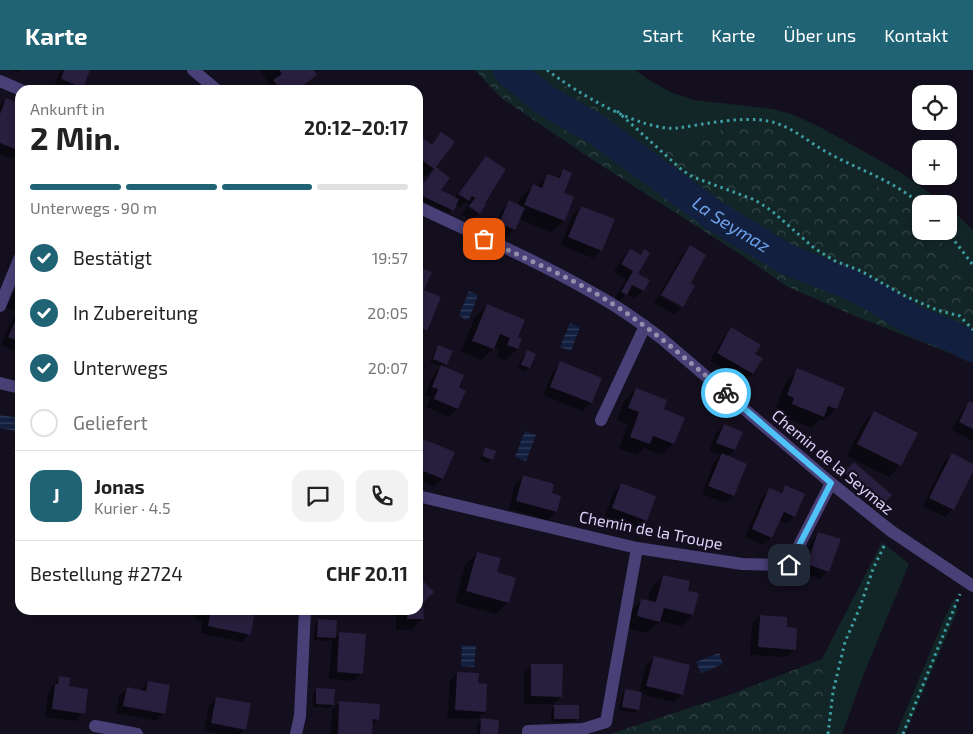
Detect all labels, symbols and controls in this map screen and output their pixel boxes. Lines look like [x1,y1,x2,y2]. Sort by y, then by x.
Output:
text: Karte [25,21,88,50]
text: Start [642,24,683,46]
text: Karte [711,24,756,46]
text: Über uns [784,24,856,46]
text: Kontakt [884,24,948,46]
map controls [912,85,957,240]
button: locate [912,85,957,130]
text: Ankunft in [30,99,105,118]
text: 20:12–20:17 [304,116,408,139]
text: 2 Min. [30,118,121,156]
button: + [912,140,957,185]
water label: La Seymaz [688,191,775,257]
button: − [912,195,957,240]
text: Unterwegs · 90 m [30,198,157,217]
pin [463,218,505,260]
icon: bag [470,225,498,253]
icon: check [30,244,58,272]
text: Bestätigt [73,246,152,269]
text: 19:57 [372,248,408,267]
icon: check [30,299,58,327]
text: In Zubereitung [73,301,198,324]
text: 20:05 [367,303,408,322]
icon: check [30,354,58,382]
text: Unterwegs [73,356,168,379]
text: 20:07 [368,358,408,377]
courier [701,368,751,418]
icon: bike [712,379,740,407]
street label: Chemin de la Seymaz [769,405,898,518]
text: Geliefert [73,411,148,434]
button: chat [292,470,344,522]
button: phone [356,470,408,522]
text: Jonas [94,475,145,498]
text: J [52,484,60,507]
text: Kurier · 4.5 [94,498,171,517]
street label: Chemin de la Troupe [578,506,725,553]
pin [768,544,810,586]
icon: home [775,551,803,579]
text: Bestellung #2724 [30,562,183,585]
text: CHF 20.11 [326,562,408,585]

